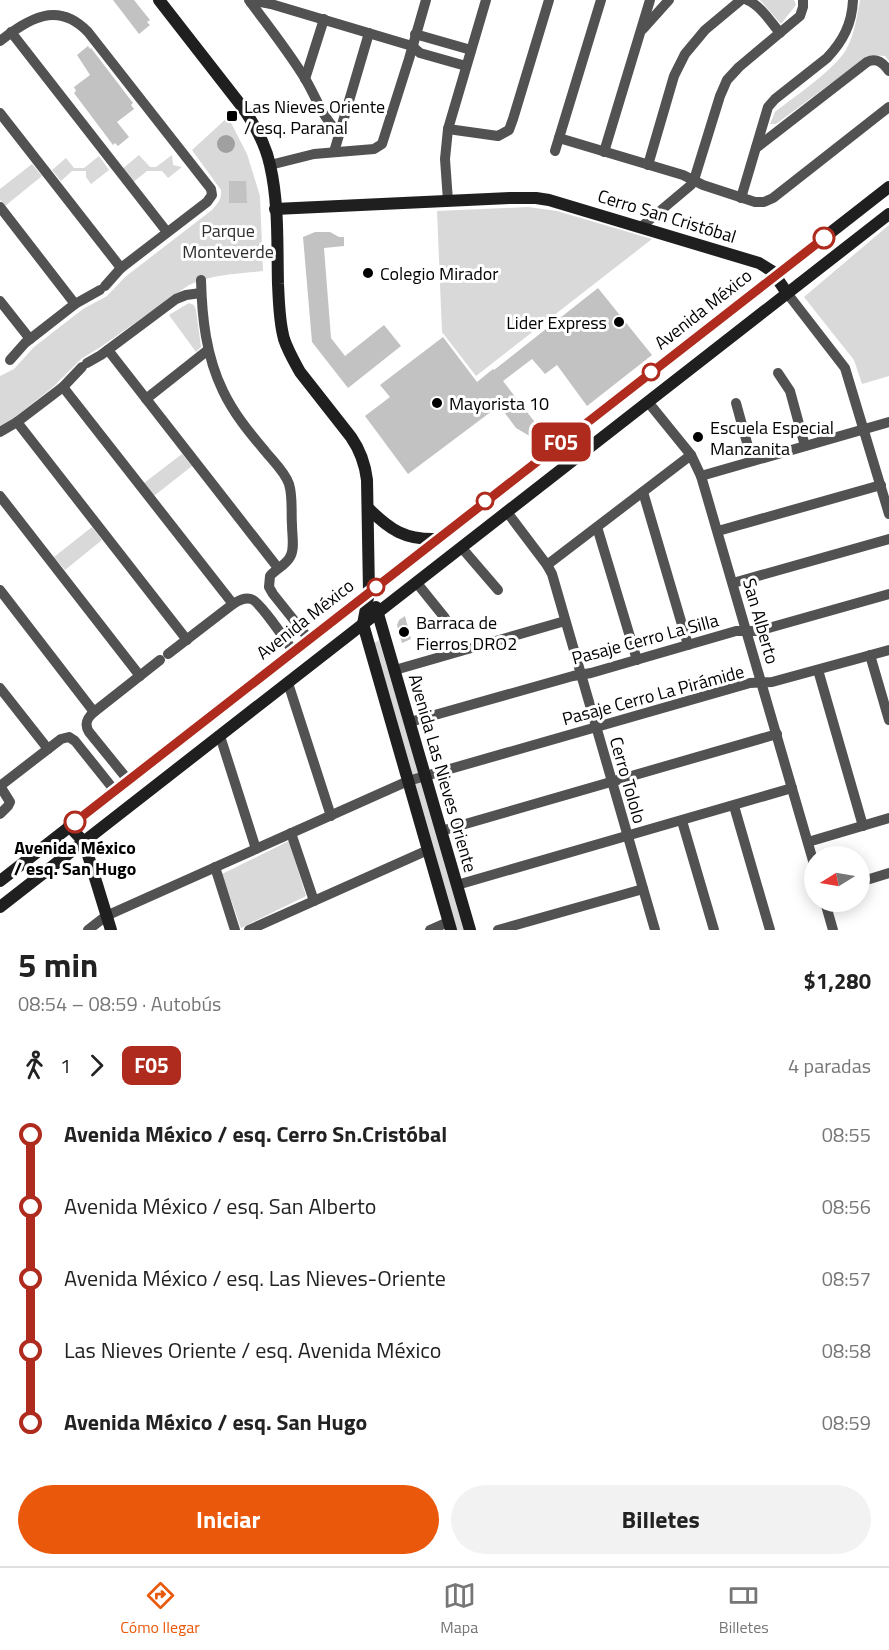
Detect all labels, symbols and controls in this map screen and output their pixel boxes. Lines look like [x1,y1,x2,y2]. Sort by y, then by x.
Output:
place label: Las Nieves Oriente / esq. Paranal [244,93,385,141]
marker: Las Nieves Oriente / esq. Paranal [225,109,239,123]
street label: Cerro San Cristóbal [594,182,740,250]
park label: Parque Monteverde [182,217,274,265]
unlabelled marker [813,227,835,249]
place label: Colegio Mirador [380,260,499,287]
street label: Avenida México [648,262,758,356]
marker: Colegio Mirador [361,266,375,280]
place label: Lider Express [506,309,607,336]
marker: Lider Express [612,315,626,329]
unlabelled marker [642,363,660,381]
place label: Mayorista 10 [449,390,549,417]
marker: Mayorista 10 [430,396,444,410]
place label: Escuela Especial Manzanita [710,414,834,462]
line badge: F05 [526,422,596,462]
text: F05 [544,426,578,458]
marker: Escuela Especial Manzanita [691,430,705,444]
unlabelled marker [476,492,494,510]
street label: Avenida México [250,572,360,666]
street label: San Alberto [736,575,786,667]
unlabelled marker [367,578,385,596]
street label: Pasaje Cerro La Silla [569,606,721,672]
place label: Barraca de Fierros DRO2 [416,609,517,657]
marker: Barraca de Fierros DRO2 [397,625,411,639]
street label: Pasaje Cerro La Pirámide [559,658,747,732]
street label: Avenida Las Nieves Oriente [402,671,484,875]
street label: Cerro Tololo [603,733,653,827]
marker: Avenida México / esq. San Hugo [64,811,86,833]
place label: Avenida México / esq. San Hugo [14,834,136,882]
north arrow [804,846,870,912]
map controls [804,846,870,912]
text: 5 min [18,940,98,990]
text: $1,280 [804,964,871,998]
text: 08:54 – 08:59 · Autobús [18,988,221,1019]
icon: walk [18,1049,51,1082]
icon: forward [80,1049,113,1082]
text: F05 [134,1049,169,1081]
text: 1 [60,1050,71,1081]
text: 4 paradas [788,1050,871,1081]
text: Avenida México / esq. Cerro Sn.Cristóbal [64,1117,447,1151]
text: 08:55 [822,1119,871,1150]
text: Avenida México / esq. San Alberto [64,1189,376,1223]
text: 08:56 [822,1191,871,1222]
text: Avenida México / esq. Las Nieves-Oriente [64,1261,446,1295]
text: 08:57 [822,1263,871,1294]
text: Las Nieves Oriente / esq. Avenida México [64,1333,441,1367]
text: 08:58 [822,1335,871,1366]
text: Avenida México / esq. San Hugo [64,1405,367,1439]
text: 08:59 [822,1407,871,1438]
button: Iniciar [18,1485,439,1554]
button: Billetes [451,1485,871,1554]
tab: Cómo llegar [120,1579,200,1639]
tab: Mapa [440,1579,478,1639]
tab: Billetes [719,1579,769,1639]

